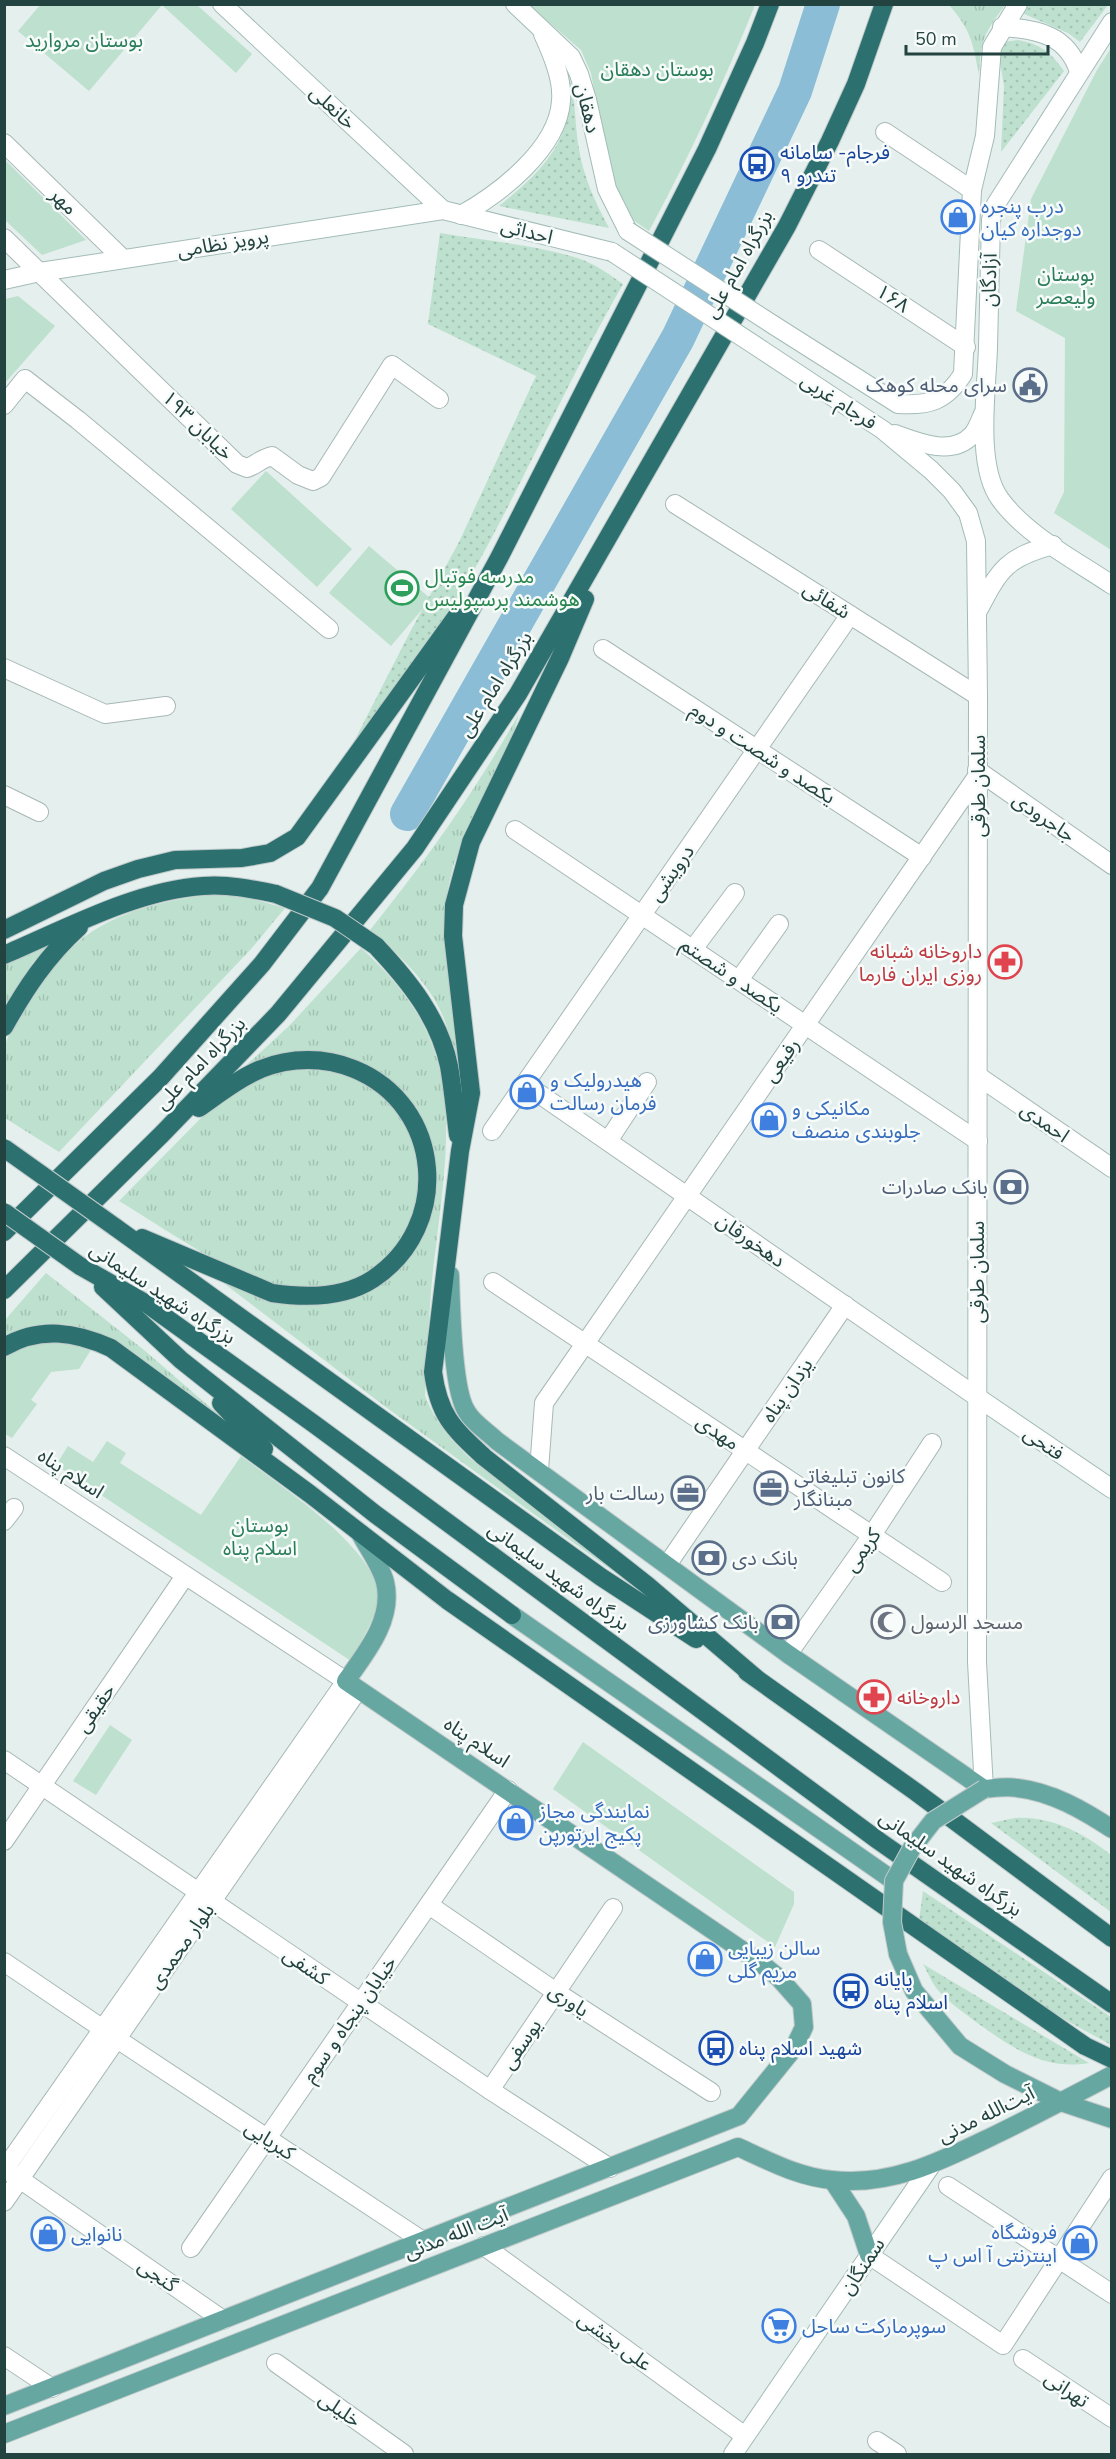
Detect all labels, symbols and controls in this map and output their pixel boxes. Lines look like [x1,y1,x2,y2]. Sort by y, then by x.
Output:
scale bar [906,18,1048,56]
park label: بوستان مروارید [25,27,143,54]
text: 50 m [915,27,957,51]
park label: بوستان دهقان [600,56,714,83]
street label: خانعلی [304,79,362,136]
street label: دهقان [568,80,607,136]
place label: فرجام- سامانه ۹ تندرو [780,139,890,189]
bus stop icon: فرجام- سامانه ۹ تندرو [739,146,775,182]
street label: مهر [43,181,83,221]
place label: درب پنجره دوجداره کیان [981,193,1082,243]
shop icon: درب پنجره دوجداره کیان [940,199,976,235]
street label: بزرگراه امام علی [697,205,780,324]
street label: احداثی [498,212,556,251]
street label: پرویز نظامی [175,223,271,264]
street label: آزادگان [976,252,1003,307]
park label: بوستان ولیعصر [1036,261,1095,311]
street label: ۱۶۸ [871,278,915,319]
street label: فرجام غربی [795,367,882,437]
public building icon: سرای محله کوهک [1012,367,1048,403]
place label: سرای محله کوهک [866,372,1007,399]
street label: خیابان ۱۹۳ [156,385,239,466]
place label: مدرسه فوتبال هوشمند پرسپولیس [425,563,580,613]
sports icon: مدرسه فوتبال هوشمند پرسپولیس [384,570,420,606]
street label: شفائی [798,575,856,626]
street label: بزرگراه امام علی [452,626,540,743]
street label: یکصد و شصت و دوم [684,696,841,812]
street label: سلمان طرقی [965,735,992,837]
street label: جاجرودی [1007,786,1081,849]
street label: درویشی [642,840,701,907]
street label: یکصد و شصتم [675,931,788,1021]
place label: داروخانه شبانه روزی ایران فارما [859,938,982,988]
pharmacy icon: داروخانه شبانه روزی ایران فارما [987,944,1023,980]
street label: بزرگراه امام علی [149,1011,253,1117]
street label: رفیعی [757,1033,806,1088]
place label: هیدرولیک و فرمان رسالت [550,1067,657,1117]
shop icon: هیدرولیک و فرمان رسالت [509,1074,545,1110]
place label: مکانیکی و جلوبندی منصف [792,1095,921,1145]
street label: احمدی [1015,1096,1075,1149]
shop icon: مکانیکی و جلوبندی منصف [751,1102,787,1138]
bank icon: بانک صادرات [993,1169,1029,1205]
place label: بانک صادرات [882,1174,988,1201]
street label: دهخورقان [711,1207,791,1274]
street label: سلمان طرقی [964,1221,991,1323]
street label: بزرگراه شهید سلیمانی [84,1236,241,1351]
street label: یزدان پناه [755,1353,819,1428]
street label: مهدی [691,1408,745,1457]
street label: فتحی [1018,1420,1069,1467]
street label: اسلام پناه [32,1442,109,1506]
place label: کانون تبلیغاتی مبنانگار [793,1463,906,1513]
office icon: کانون تبلیغاتی مبنانگار [753,1470,789,1506]
office icon: رسالت بار [670,1475,706,1511]
place label: رسالت بار [585,1480,665,1507]
park label: بوستان اسلام پناه [223,1512,297,1563]
street label: بزرگراه شهید سلیمانی [482,1516,635,1637]
street label: کریمی [838,1522,888,1578]
bank icon: بانک دی [691,1540,727,1576]
place label: بانک دی [732,1545,798,1572]
bank icon: بانک کشاورزی [764,1604,800,1640]
mosque icon: مسجد الرسول [870,1604,906,1640]
place label: بانک کشاورزی [648,1609,759,1636]
place label: مسجد الرسول [911,1609,1023,1636]
street label: حقیقی [69,1678,122,1738]
pharmacy icon: داروخانه [856,1679,892,1715]
place label: داروخانه [897,1684,960,1711]
street label: اسلام پناه [438,1711,515,1775]
place label: نمایندگی مجاز پکیج ایرتورپن [538,1798,650,1849]
street label: بزرگراه شهید سلیمانی [874,1804,1028,1923]
shop icon: نمایندگی مجاز پکیج ایرتورپن [498,1805,534,1841]
street label: بلوار محمدی [142,1898,221,1994]
place label: سالن زیبایی مریم گلی [728,1935,821,1986]
street label: کشفی [277,1941,335,1992]
shop icon: سالن زیبایی مریم گلی [687,1941,723,1977]
street label: خیابان پنجاه و سوم [296,1951,404,2088]
place label: پایانه اسلام پناه [874,1966,948,2017]
bus stop icon: پایانه اسلام پناه [833,1973,869,2009]
street label: یاوری [543,1977,594,2024]
street label: یوسفی [495,2014,548,2075]
bus stop icon: شهید اسلام پناه [698,2030,734,2066]
place label: شهید اسلام پناه [739,2035,862,2063]
street label: آیت‌الله مدنی [933,2079,1040,2150]
street label: کبریایی [239,2114,301,2167]
street label: آیت الله مدنی [400,2201,513,2266]
shop icon: نانوایی [30,2216,66,2252]
place label: فروشگاه اینترنتی آ اس پ [928,2219,1057,2269]
place label: نانوایی [71,2221,122,2248]
shop icon: فروشگاه اینترنتی آ اس پ [1062,2225,1098,2261]
street label: سمنگان [833,2232,891,2300]
street label: گنجی [133,2252,184,2299]
street label: علی بخشی [572,2305,657,2378]
supermarket icon: سوپرمارکت ساحل [761,2308,797,2344]
place label: سوپرمارکت ساحل [802,2313,946,2340]
street label: تهرانی [1039,2365,1094,2414]
street label: خلیلی [313,2385,366,2434]

